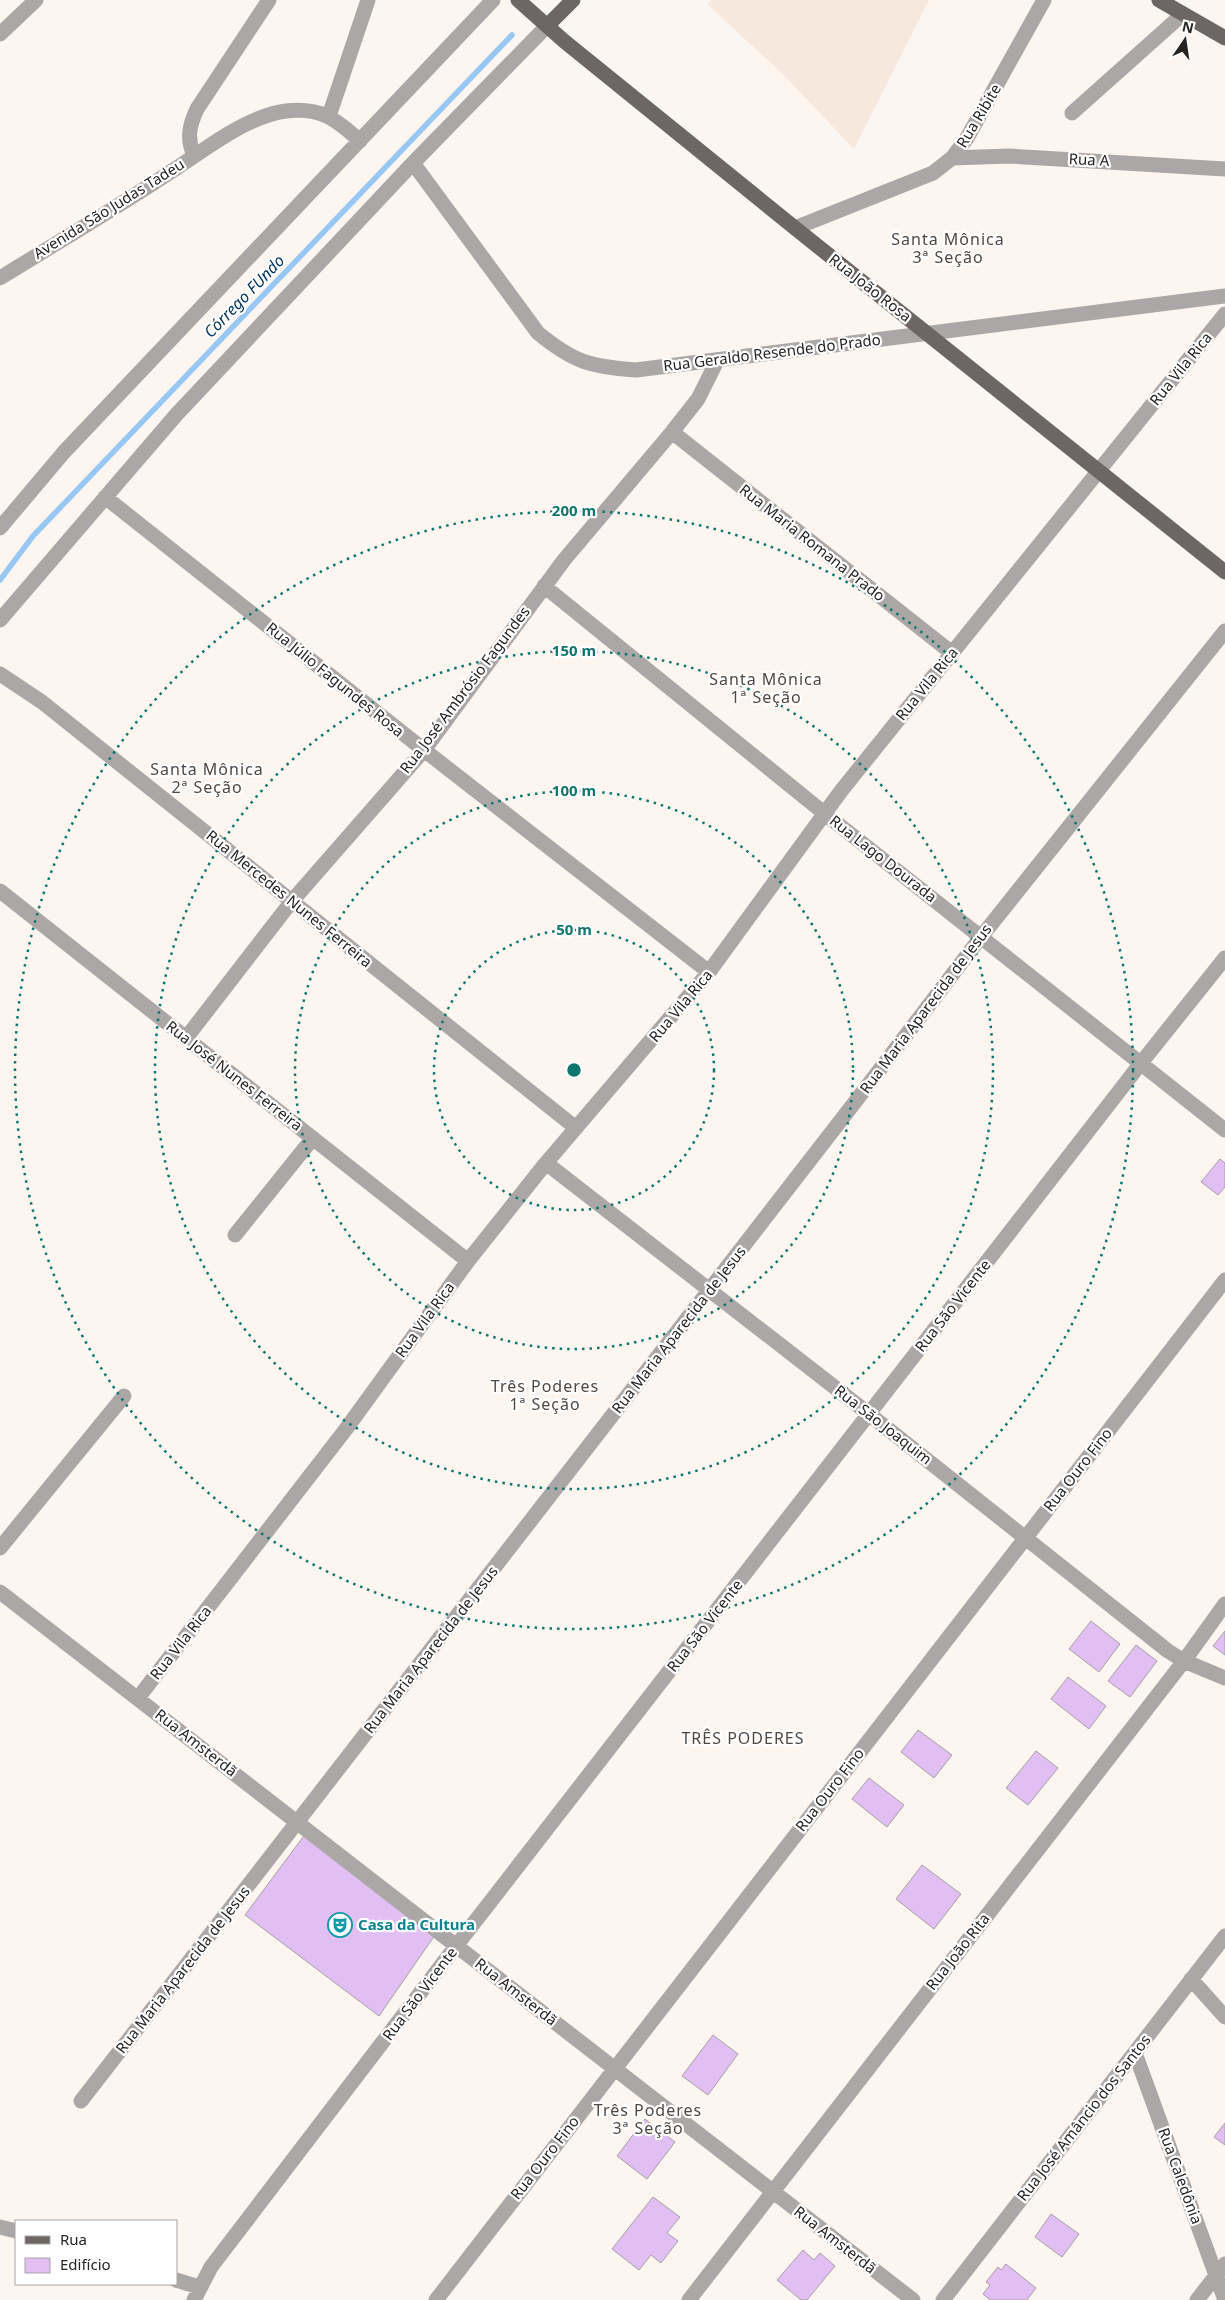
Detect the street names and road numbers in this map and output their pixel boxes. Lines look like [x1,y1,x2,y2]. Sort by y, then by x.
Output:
street label: Rua Ribite [951,80,1005,151]
street label: Rua A [1068,148,1110,170]
street label: Avenida São Judas Tadeu [29,153,188,263]
street label: Rua João Rosa [825,249,916,326]
street label: Rua Vila Rica [1145,328,1216,409]
street label: Rua Geraldo Resende do Prado [662,329,882,375]
street label: Rua Maria Romana Prado [736,479,889,605]
street label: Rua José Ambrósio Fagundes [395,602,534,777]
street label: Rua Júlio Fagundes Rosa [263,617,409,741]
street label: Rua Vila Rica [891,643,962,724]
street label: Rua Lago Dourada [826,810,941,906]
street label: Rua Mercedes Nunes Ferreira [203,825,377,971]
street label: Rua Maria Aparecida de Jesus [855,920,996,1097]
street label: Rua Vila Rica [644,965,716,1046]
street label: Rua José Nunes Ferreira [162,1016,307,1135]
street label: Rua Maria Aparecida de Jesus [607,1242,750,1417]
street label: Rua São Vicente [910,1255,995,1356]
street label: Rua Vila Rica [390,1278,458,1361]
street label: Rua São Joaquim [831,1380,936,1469]
street label: Rua Ouro Fino [1038,1424,1116,1515]
street label: Rua Maria Aparecida de Jesus [359,1562,502,1737]
street label: Rua São Vicente [662,1575,747,1676]
street label: Rua Vila Rica [145,1601,215,1684]
street label: Rua Amsterdã [151,1704,242,1781]
street label: Rua Ouro Fino [790,1744,868,1835]
street label: Rua Maria Aparecida de Jesus [111,1882,254,2057]
street label: Rua João Rita [921,1909,994,1994]
street label: Rua São Vicente [377,1943,461,2044]
street label: Rua Amsterdã [471,1953,562,2030]
street label: Rua José Amâncio dos Santos [1012,2030,1154,2205]
street label: Rua Ouro Fino [505,2112,583,2203]
street label: Rua Caledônia [1154,2125,1208,2227]
street label: Rua Amsterdã [790,2201,881,2278]

